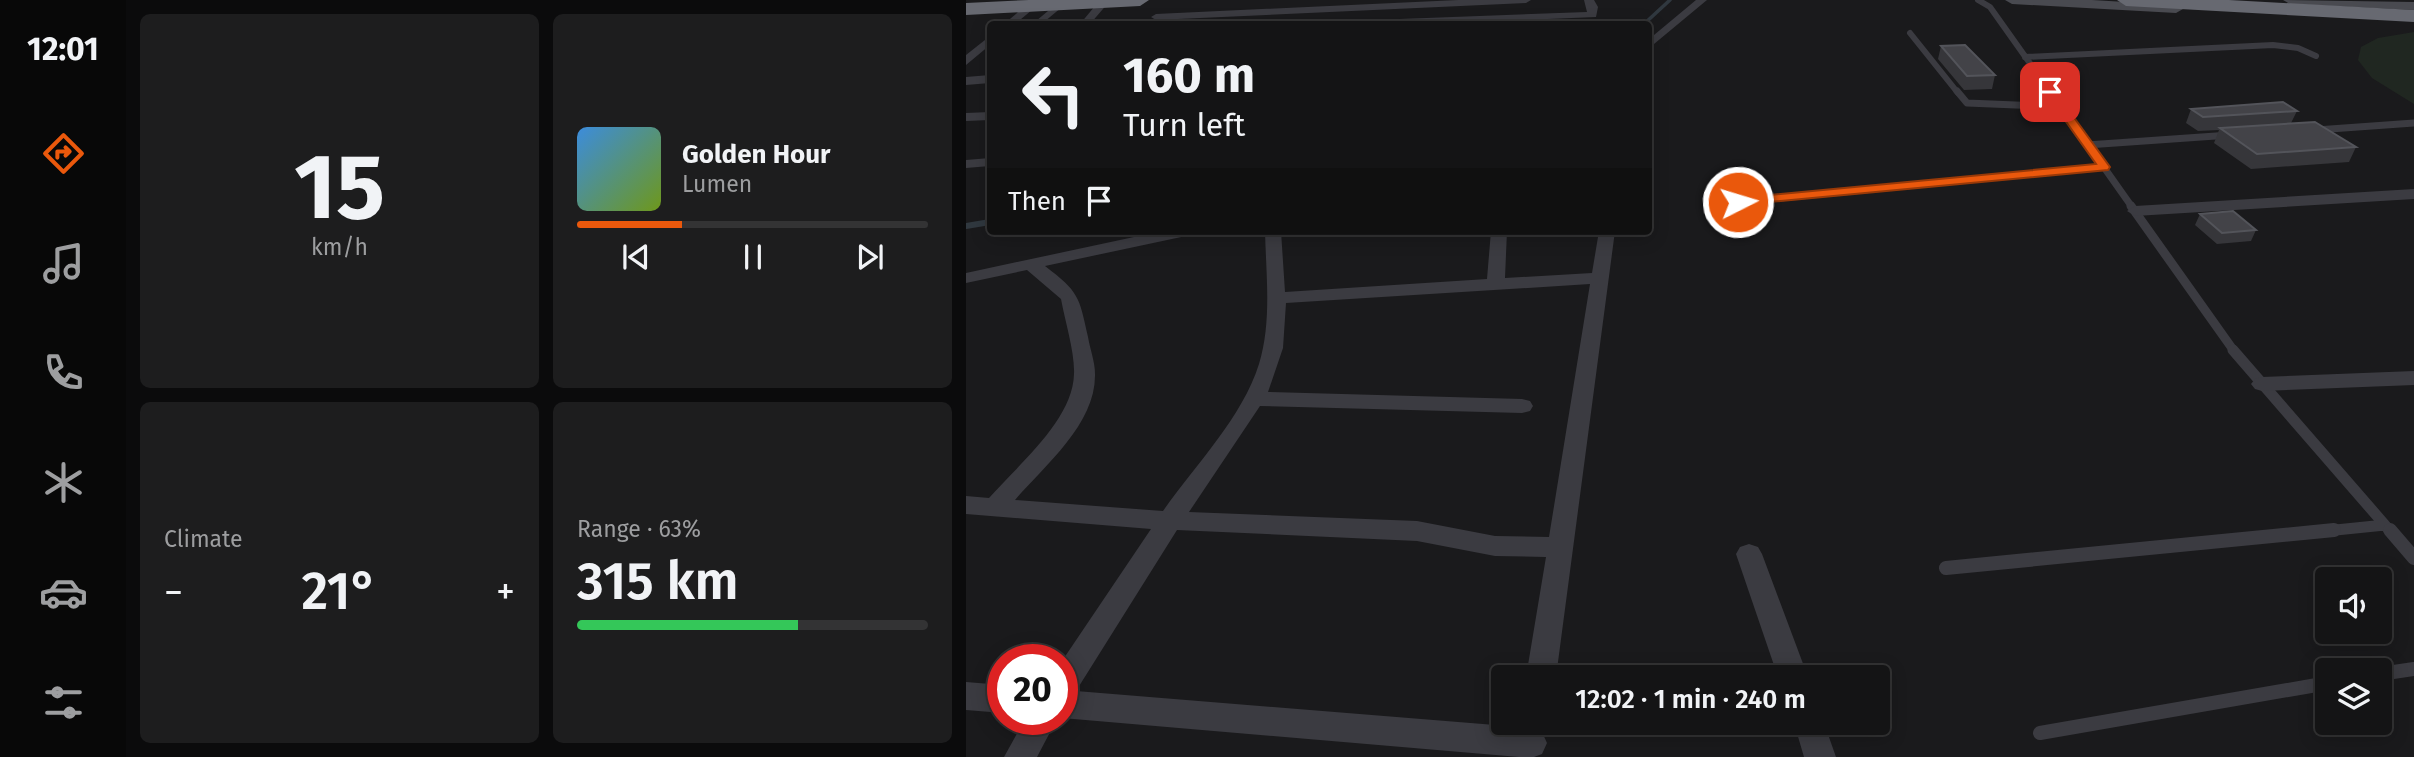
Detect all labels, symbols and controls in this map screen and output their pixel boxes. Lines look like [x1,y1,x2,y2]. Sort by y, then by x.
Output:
text: 12:01 [27,30,99,68]
text: 160 m [1123,46,1255,105]
icon: left [1008,49,1099,140]
pin [2020,62,2080,122]
icon: arrive [2031,73,2069,111]
text: Turn left [1123,106,1245,144]
icon: directions [39,129,88,178]
text: 15 [294,133,385,242]
text: Golden Hour [682,139,830,170]
position arrow [1701,165,1775,239]
text: Lumen [682,170,752,198]
icon: arrive [1080,182,1118,220]
text: Then [1008,186,1066,217]
text: km/h [311,233,368,261]
icon: previous [617,238,655,276]
icon: pause [734,238,772,276]
icon: next [851,238,889,276]
icon: music [39,239,88,288]
icon: phone [39,348,88,397]
icon: climate [39,458,88,507]
text: Range · 63% [577,515,701,543]
text: Climate [164,525,243,553]
text: 315 km [577,550,739,613]
text: 21° [301,560,378,623]
map controls [2315,567,2392,735]
button: sound [2315,567,2392,644]
icon: car [39,568,88,617]
text: − [164,569,183,615]
text: + [496,569,515,615]
speed limit sign: 20 [987,644,1078,735]
button: layers [2315,658,2392,735]
icon: filters [39,678,88,727]
text: 12:02 · 1 min · 240 m [1575,684,1806,715]

